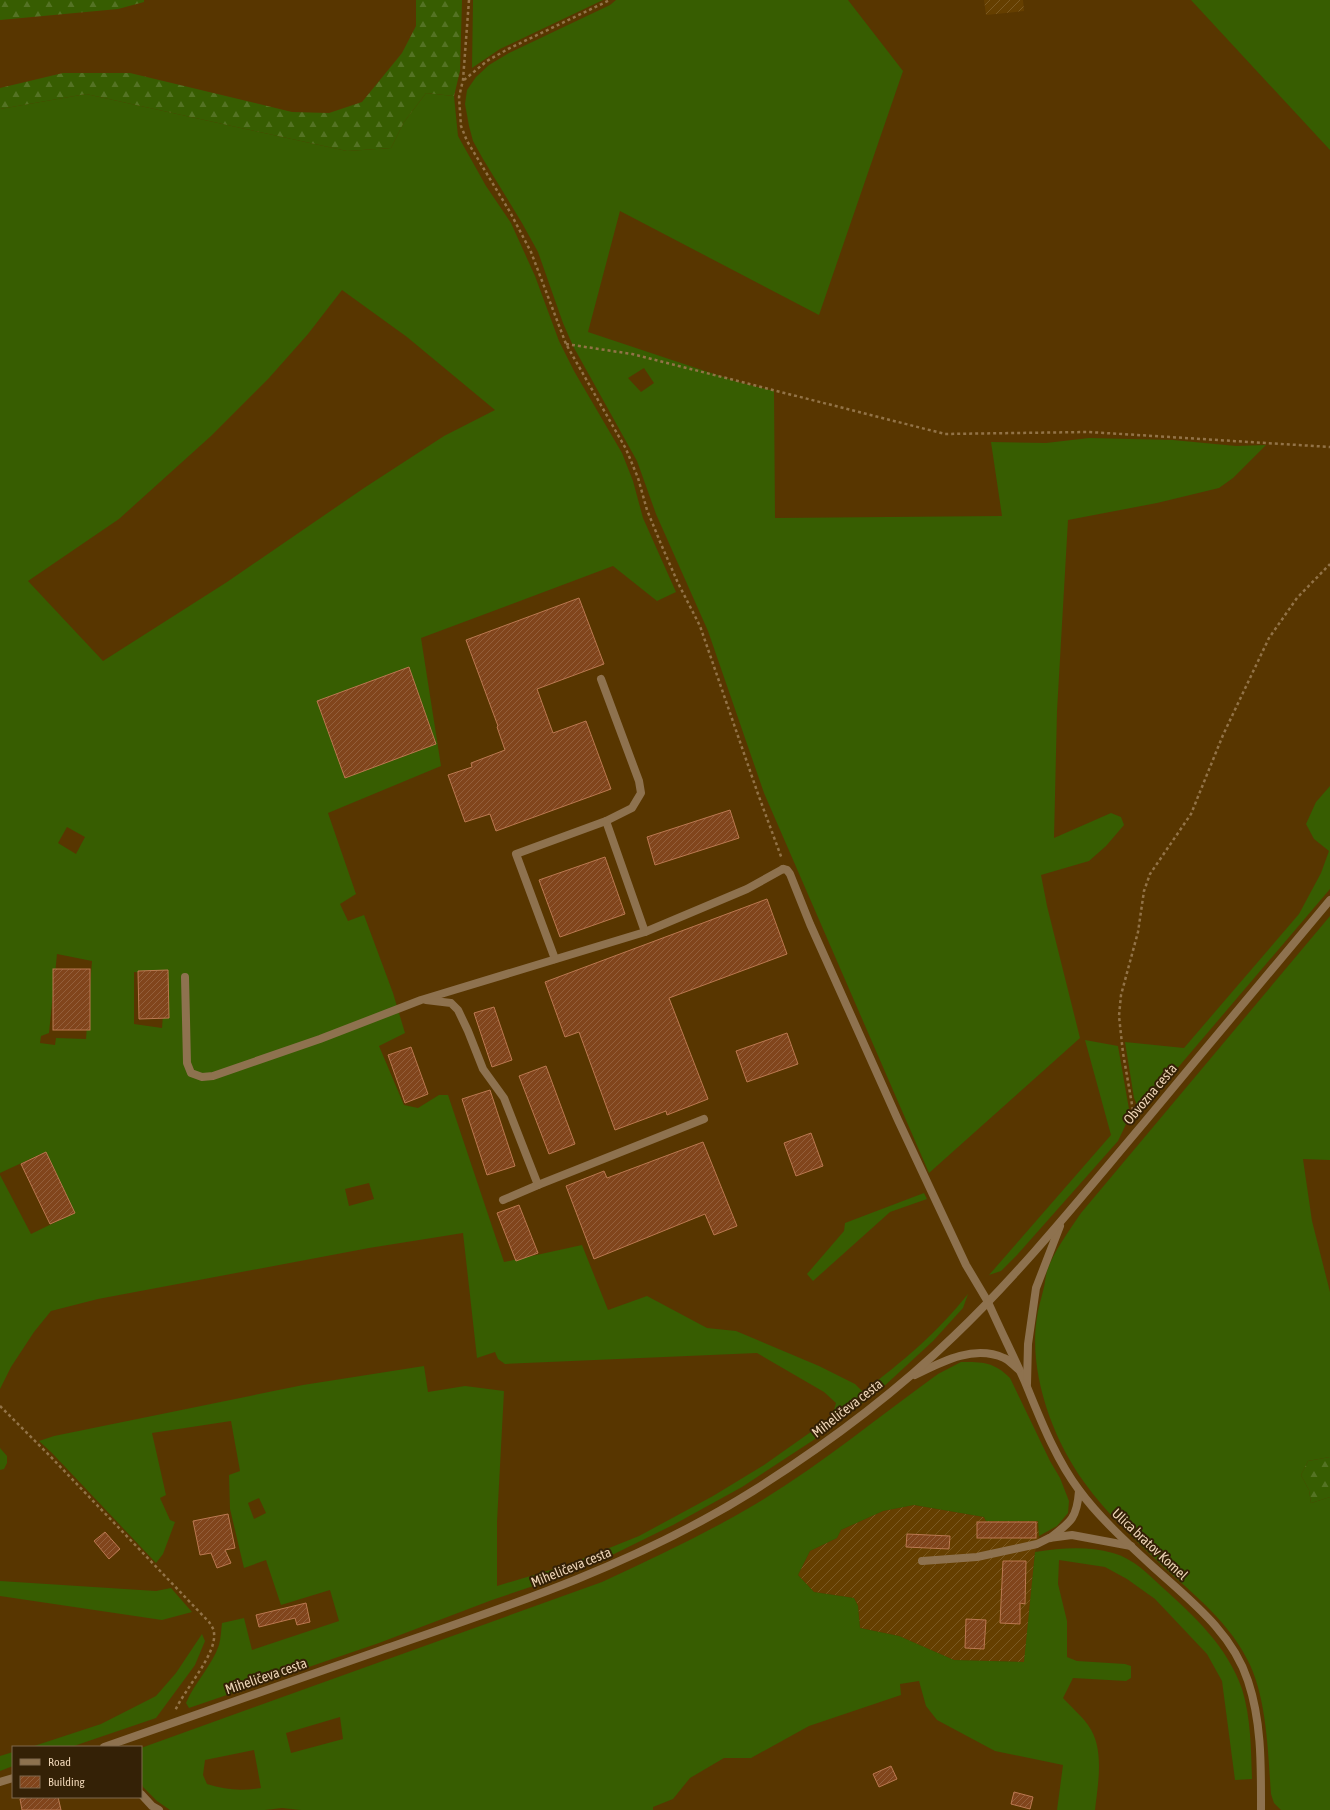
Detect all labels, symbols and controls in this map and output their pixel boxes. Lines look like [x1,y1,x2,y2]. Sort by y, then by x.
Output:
street label: Obvozna cesta [1120,1061,1180,1127]
street label: Miheličeva cesta [809,1375,885,1441]
street label: Ulica bratov Komel [1109,1505,1191,1583]
street label: Miheličeva cesta [529,1544,613,1590]
street label: Miheličeva cesta [223,1655,309,1697]
legend [12,1746,142,1798]
text: Road [48,1755,71,1769]
text: Building [48,1775,86,1789]

